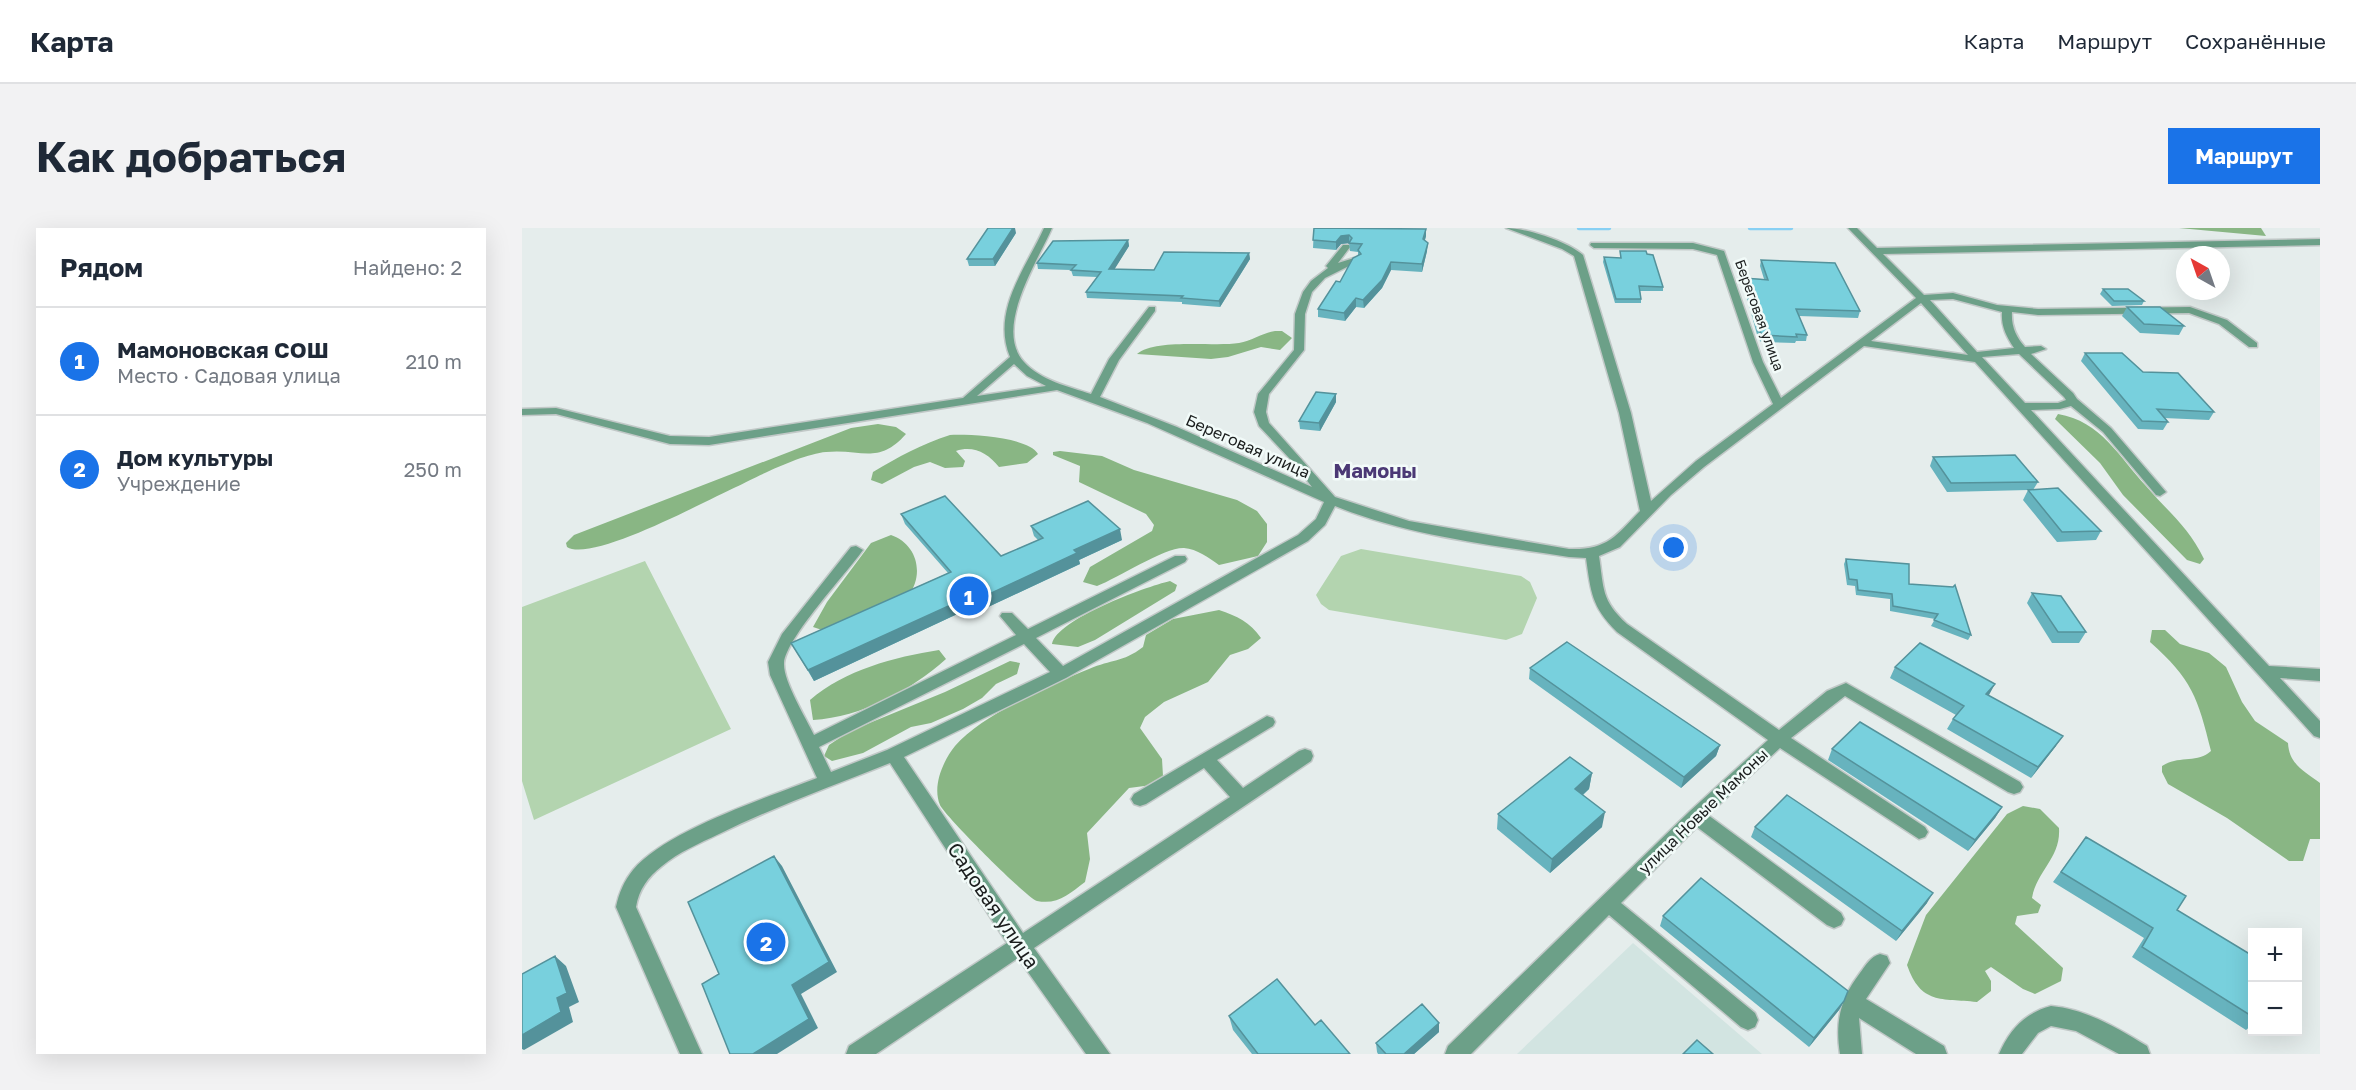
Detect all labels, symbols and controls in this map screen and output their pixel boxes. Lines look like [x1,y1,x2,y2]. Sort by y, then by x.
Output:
text: Карта [30,25,114,58]
text: Карта [1963,28,2024,54]
text: Маршрут [2057,28,2152,54]
text: Сохранённые [2185,28,2326,54]
button: Маршрут [2168,128,2320,184]
text: Как добраться [36,131,346,181]
north arrow [2176,246,2230,300]
text: Рядом [60,252,143,283]
text: Найдено: 2 [353,255,462,279]
street label: Береговая улица [1732,257,1788,373]
text: Мамоновская СОШ [117,336,329,363]
text: 1 [74,349,85,373]
text: 210 m [406,349,462,373]
text: Место · Садовая улица [117,363,341,387]
street label: Береговая улица [1183,410,1313,482]
text: Дом культуры [117,444,273,471]
text: 2 [73,457,86,481]
text: 250 m [404,457,462,481]
district label: Мамоны [1333,458,1417,482]
text: Учреждение [117,471,241,495]
your location [1659,533,1688,562]
pin: 1 [950,574,988,619]
street label: улица Новые Мамоны [1634,744,1772,878]
street label: Садовая улица [943,838,1045,972]
pin: 2 [746,920,786,964]
map controls [2248,928,2302,1036]
button: + [2248,928,2302,982]
button: − [2248,982,2302,1036]

